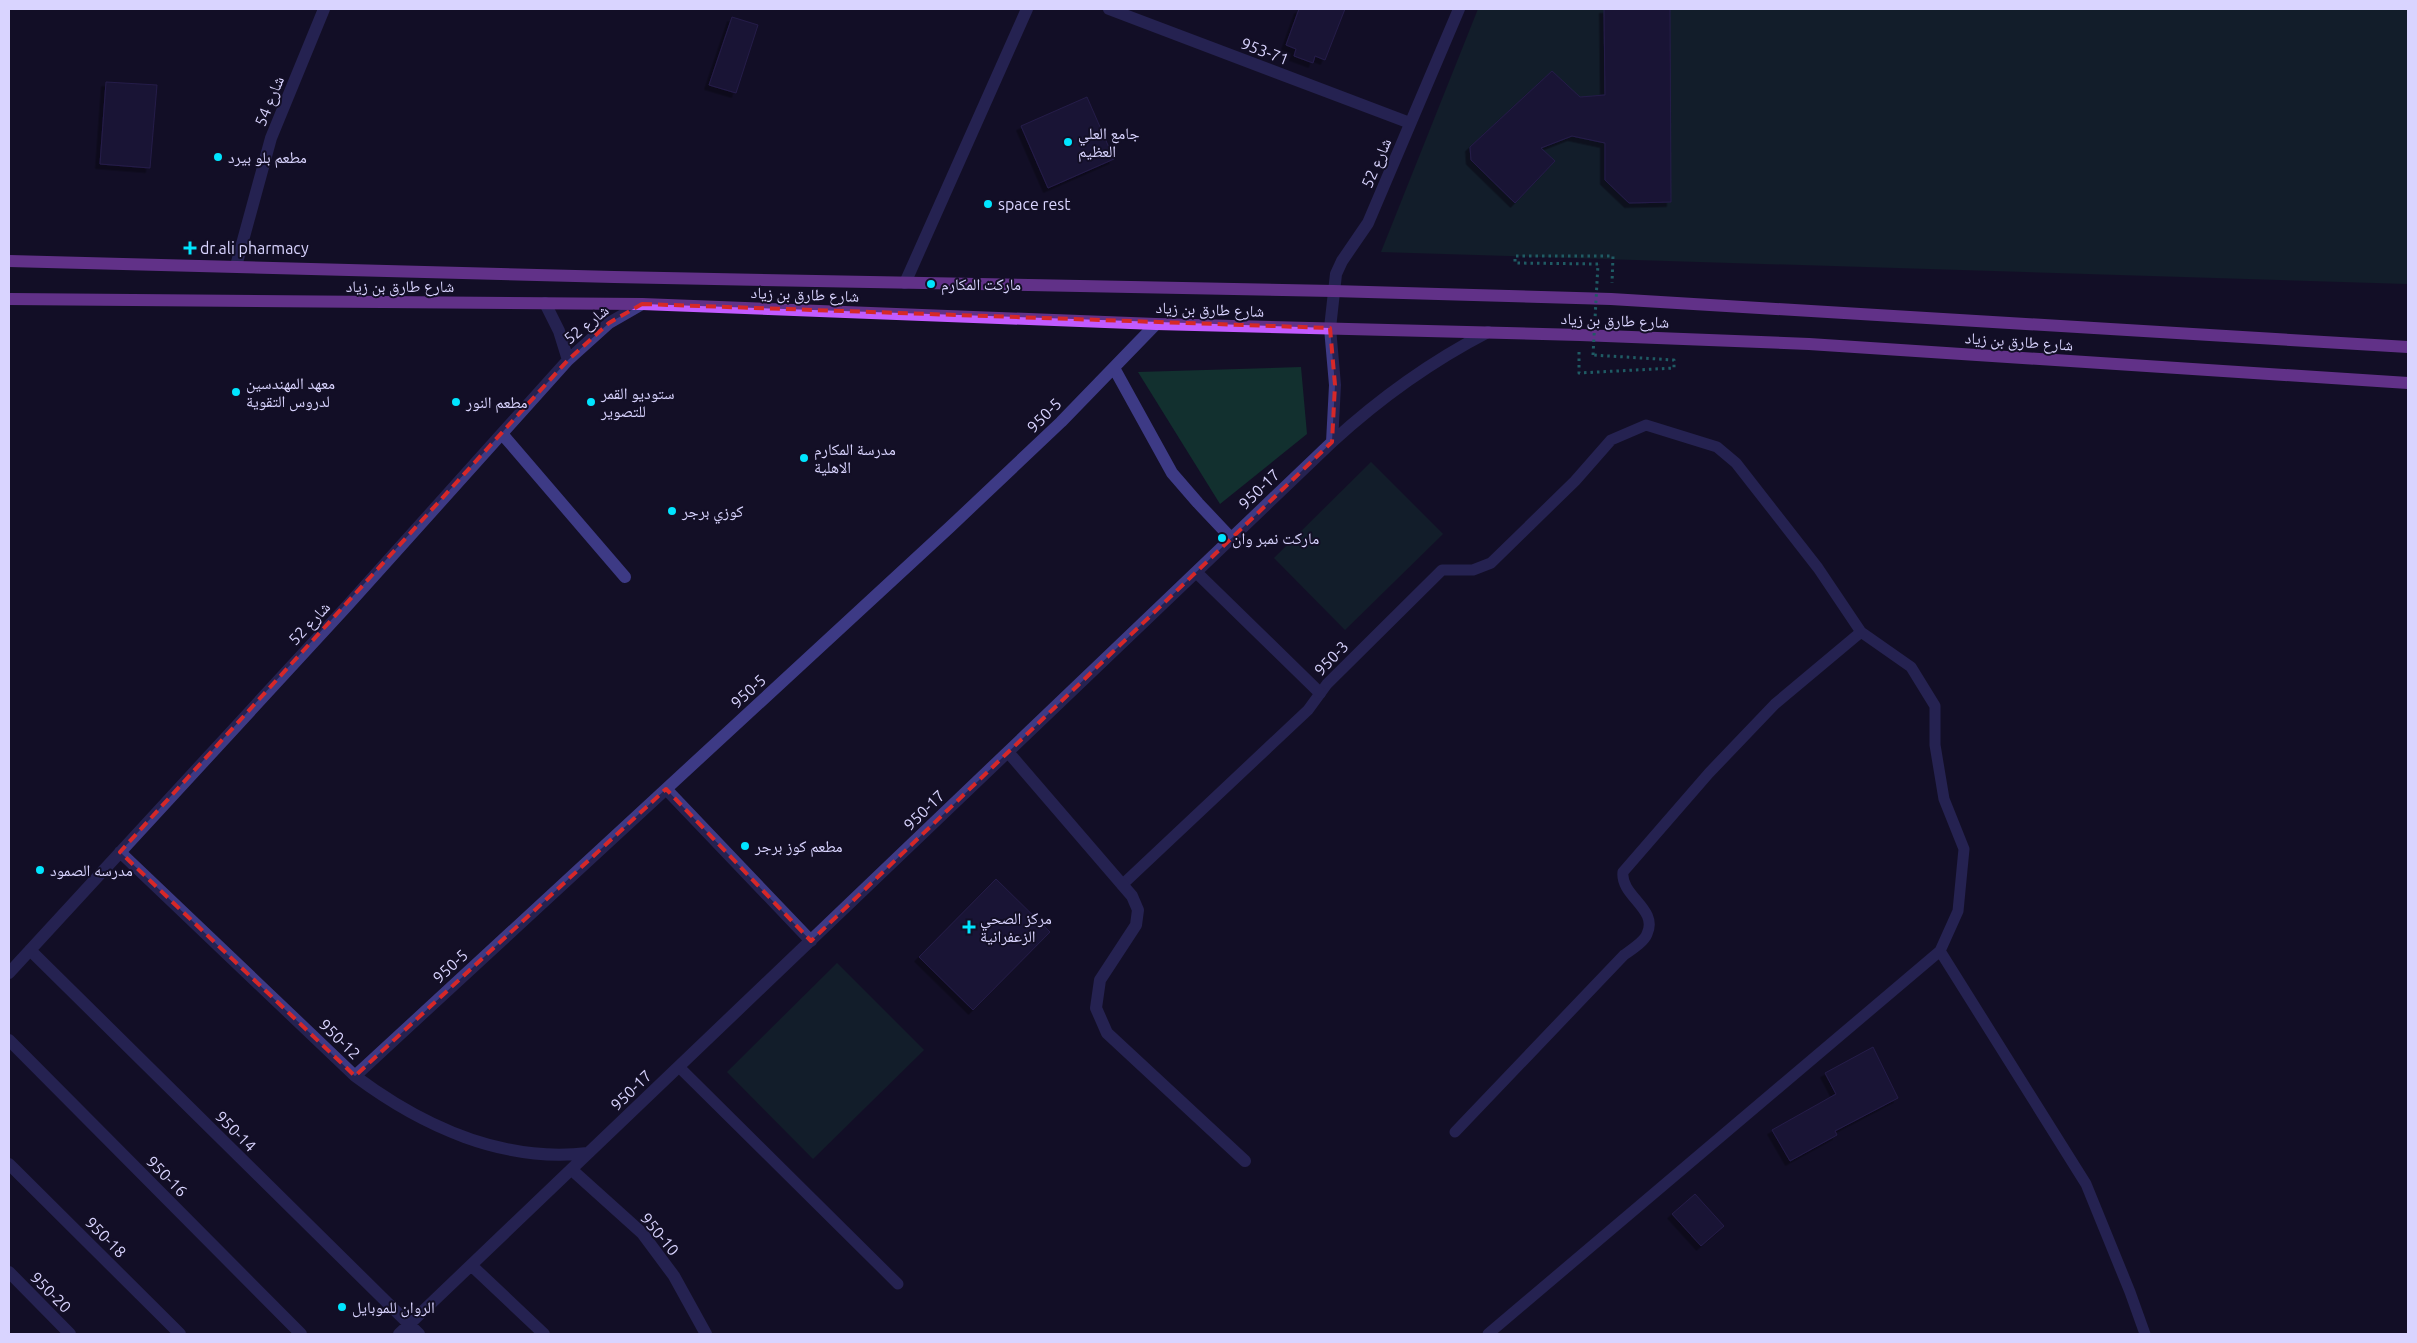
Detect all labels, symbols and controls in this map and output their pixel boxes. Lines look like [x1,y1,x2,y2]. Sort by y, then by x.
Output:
street label: 953-71 [1239,34,1291,68]
street label: شارع 54 [251,73,289,129]
place label: جامع العلي العظيم [1078,124,1140,162]
street label: شارع 52 [1358,135,1396,191]
marker: جامع العلي العظيم [1062,136,1074,148]
place label: مطعم بلو بيرد [228,148,307,168]
marker: مطعم بلو بيرد [212,151,224,163]
place label: space rest [998,195,1071,213]
marker: space rest [982,198,994,210]
place label: dr.ali pharmacy [200,239,309,257]
marker: dr.ali pharmacy [184,242,196,254]
place label: ماركت المكارم [941,275,1021,295]
street label: شارع طارق بن زياد [346,277,454,297]
marker: ماركت المكارم [925,278,937,290]
street label: شارع طارق بن زياد [750,283,860,307]
street label: شارع طارق بن زياد [1155,298,1265,322]
street label: شارع 52 [560,301,613,349]
street label: شارع طارق بن زياد [1560,309,1670,333]
street label: شارع طارق بن زياد [1964,328,2074,356]
place label: معهد المهندسين لدروس التقوية [246,374,335,412]
place label: ستوديو القمر للتصوير [600,384,675,421]
marker: معهد المهندسين لدروس التقوية [230,386,242,398]
place label: مطعم النور [465,393,528,413]
street label: 950-5 [1023,394,1065,436]
marker: مطعم النور [450,396,462,408]
marker: ستوديو القمر للتصوير [585,396,597,408]
place label: مدرسة المكارم الاهلية [814,440,896,476]
marker: مدرسة المكارم الاهلية [798,452,810,464]
street label: 950-17 [1235,465,1283,513]
place label: كوزي برجر [681,502,744,524]
marker: كوزي برجر [666,505,678,517]
place label: ماركت نمبر وان [1232,529,1319,549]
marker: ماركت نمبر وان [1216,532,1228,544]
street label: شارع 52 [285,598,335,650]
street label: 950-3 [1310,637,1352,679]
street label: 950-5 [727,671,769,711]
street label: 950-17 [900,786,948,834]
place label: مطعم كوز برجر [754,837,843,857]
marker: مطعم كوز برجر [739,840,751,852]
place label: مدرسه الصمود [50,861,133,880]
marker: مدرسه الصمود [34,864,46,876]
place label: مركز الصحي الزعفرانية [980,909,1052,946]
marker: مركز الصحي الزعفرانية [962,920,976,934]
street label: 950-5 [429,946,471,986]
street label: 950-12 [316,1015,364,1063]
street label: 950-17 [607,1066,655,1114]
street label: 950-14 [212,1107,260,1155]
street label: 950-16 [143,1152,191,1200]
street label: 950-10 [637,1209,683,1259]
street label: 950-18 [82,1213,130,1261]
street label: 950-20 [27,1268,75,1316]
place label: الروان للموبايل [352,1298,435,1318]
marker: الروان للموبايل [336,1301,348,1313]

